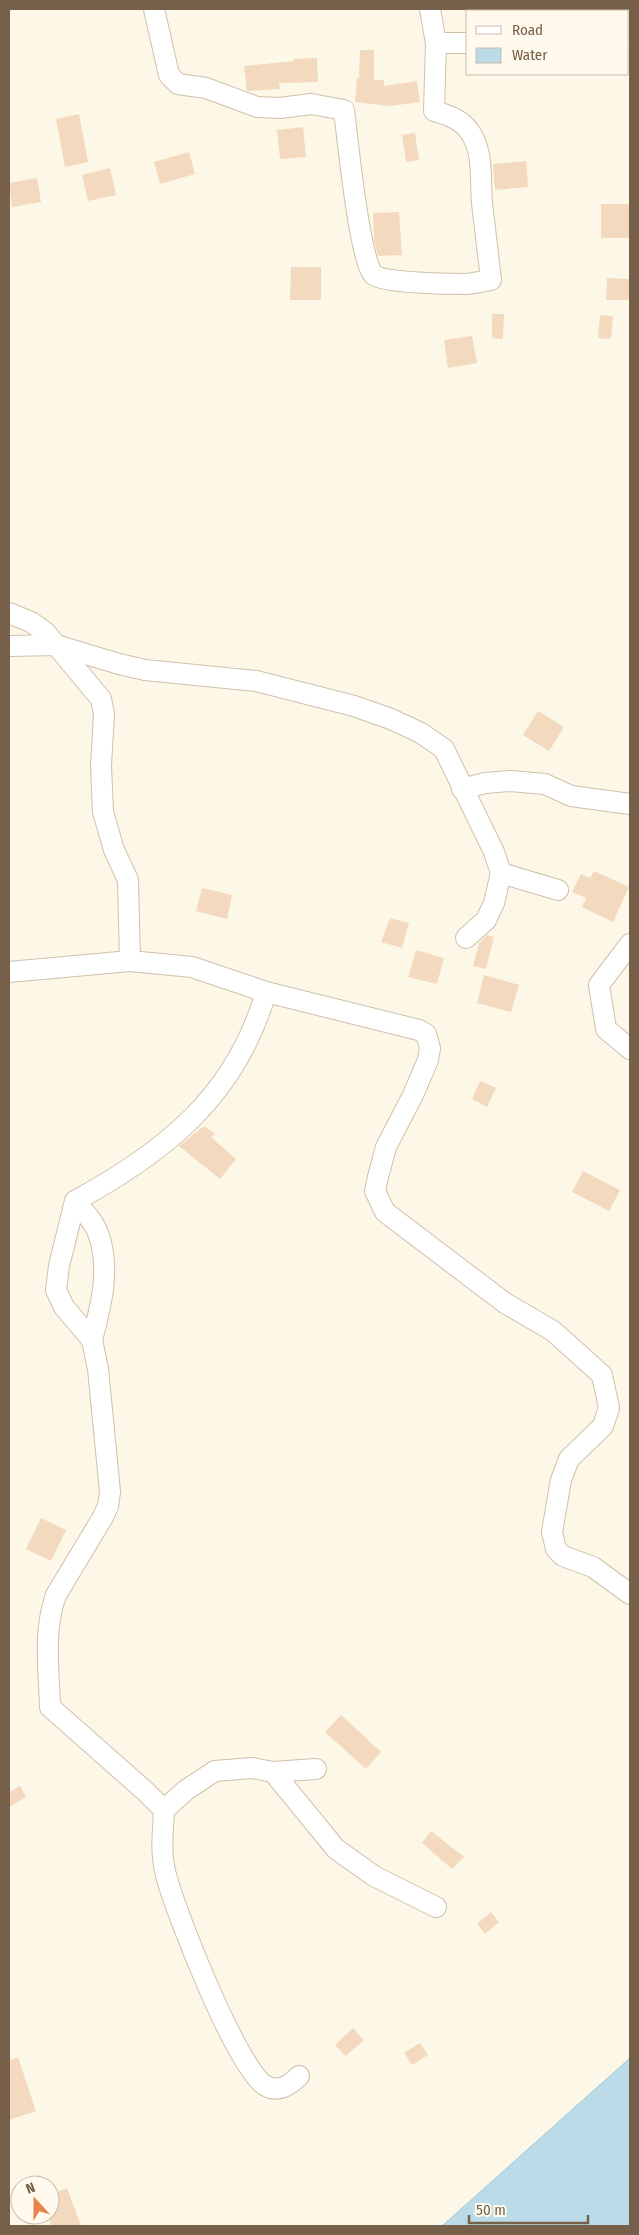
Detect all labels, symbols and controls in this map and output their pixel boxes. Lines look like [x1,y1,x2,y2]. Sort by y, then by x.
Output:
legend [466,10,629,75]
text: Road [512,21,543,39]
text: Water [512,46,548,64]
north arrow [10,2175,60,2225]
text: N [24,2179,37,2198]
scale bar [469,2192,588,2224]
text: 50 m [476,2201,506,2219]

